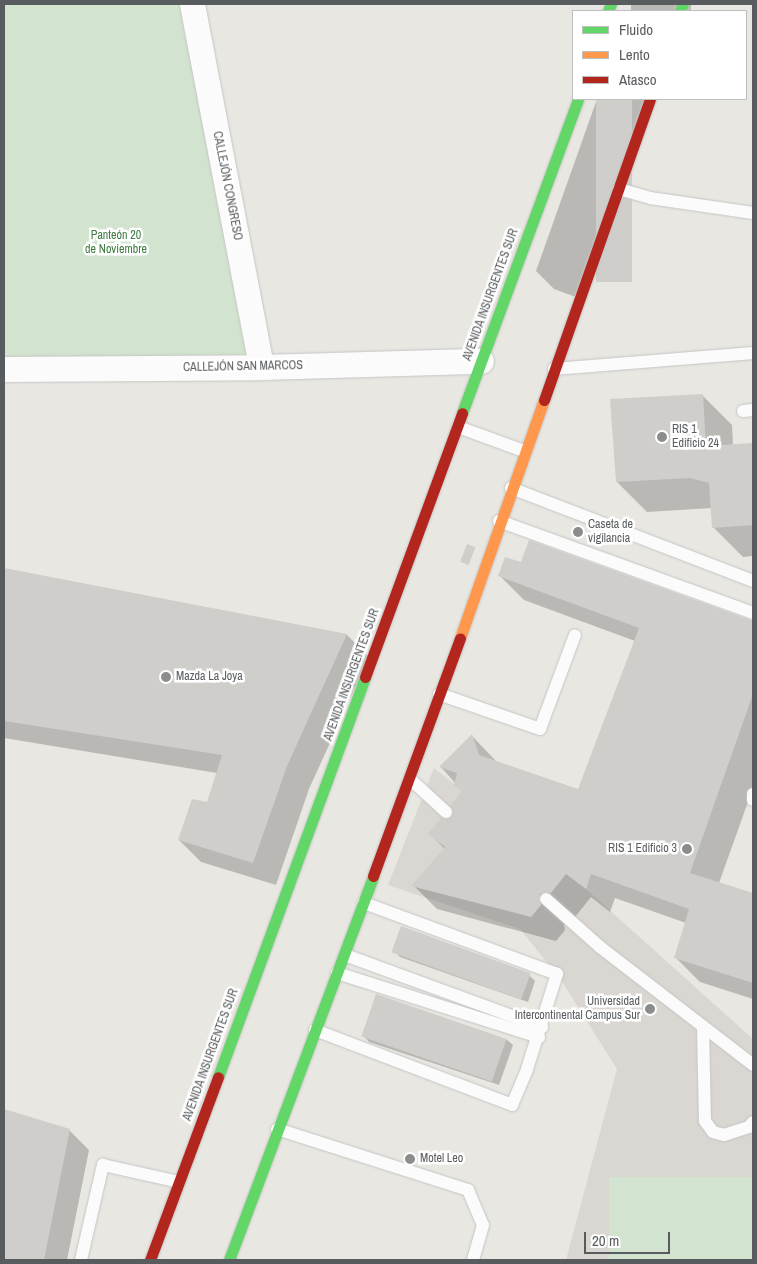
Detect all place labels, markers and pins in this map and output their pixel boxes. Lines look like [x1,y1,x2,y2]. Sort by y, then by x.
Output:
place label: RIS 1 Edificio 24 [672,423,719,451]
marker: RIS 1 Edificio 24 [656,431,668,443]
place label: Caseta de vigilancia [588,518,633,546]
marker: Caseta de vigilancia [572,526,584,538]
place label: Mazda La Joya [176,670,243,684]
marker: Mazda La Joya [160,671,172,683]
place label: RIS 1 Edificio 3 [608,842,677,856]
marker: RIS 1 Edificio 3 [681,843,693,855]
place label: Universidad Intercontinental Campus Sur [515,995,640,1023]
marker: Universidad Intercontinental Campus Sur [644,1003,656,1015]
place label: Motel Leo [420,1152,463,1166]
marker: Motel Leo [404,1153,416,1165]

